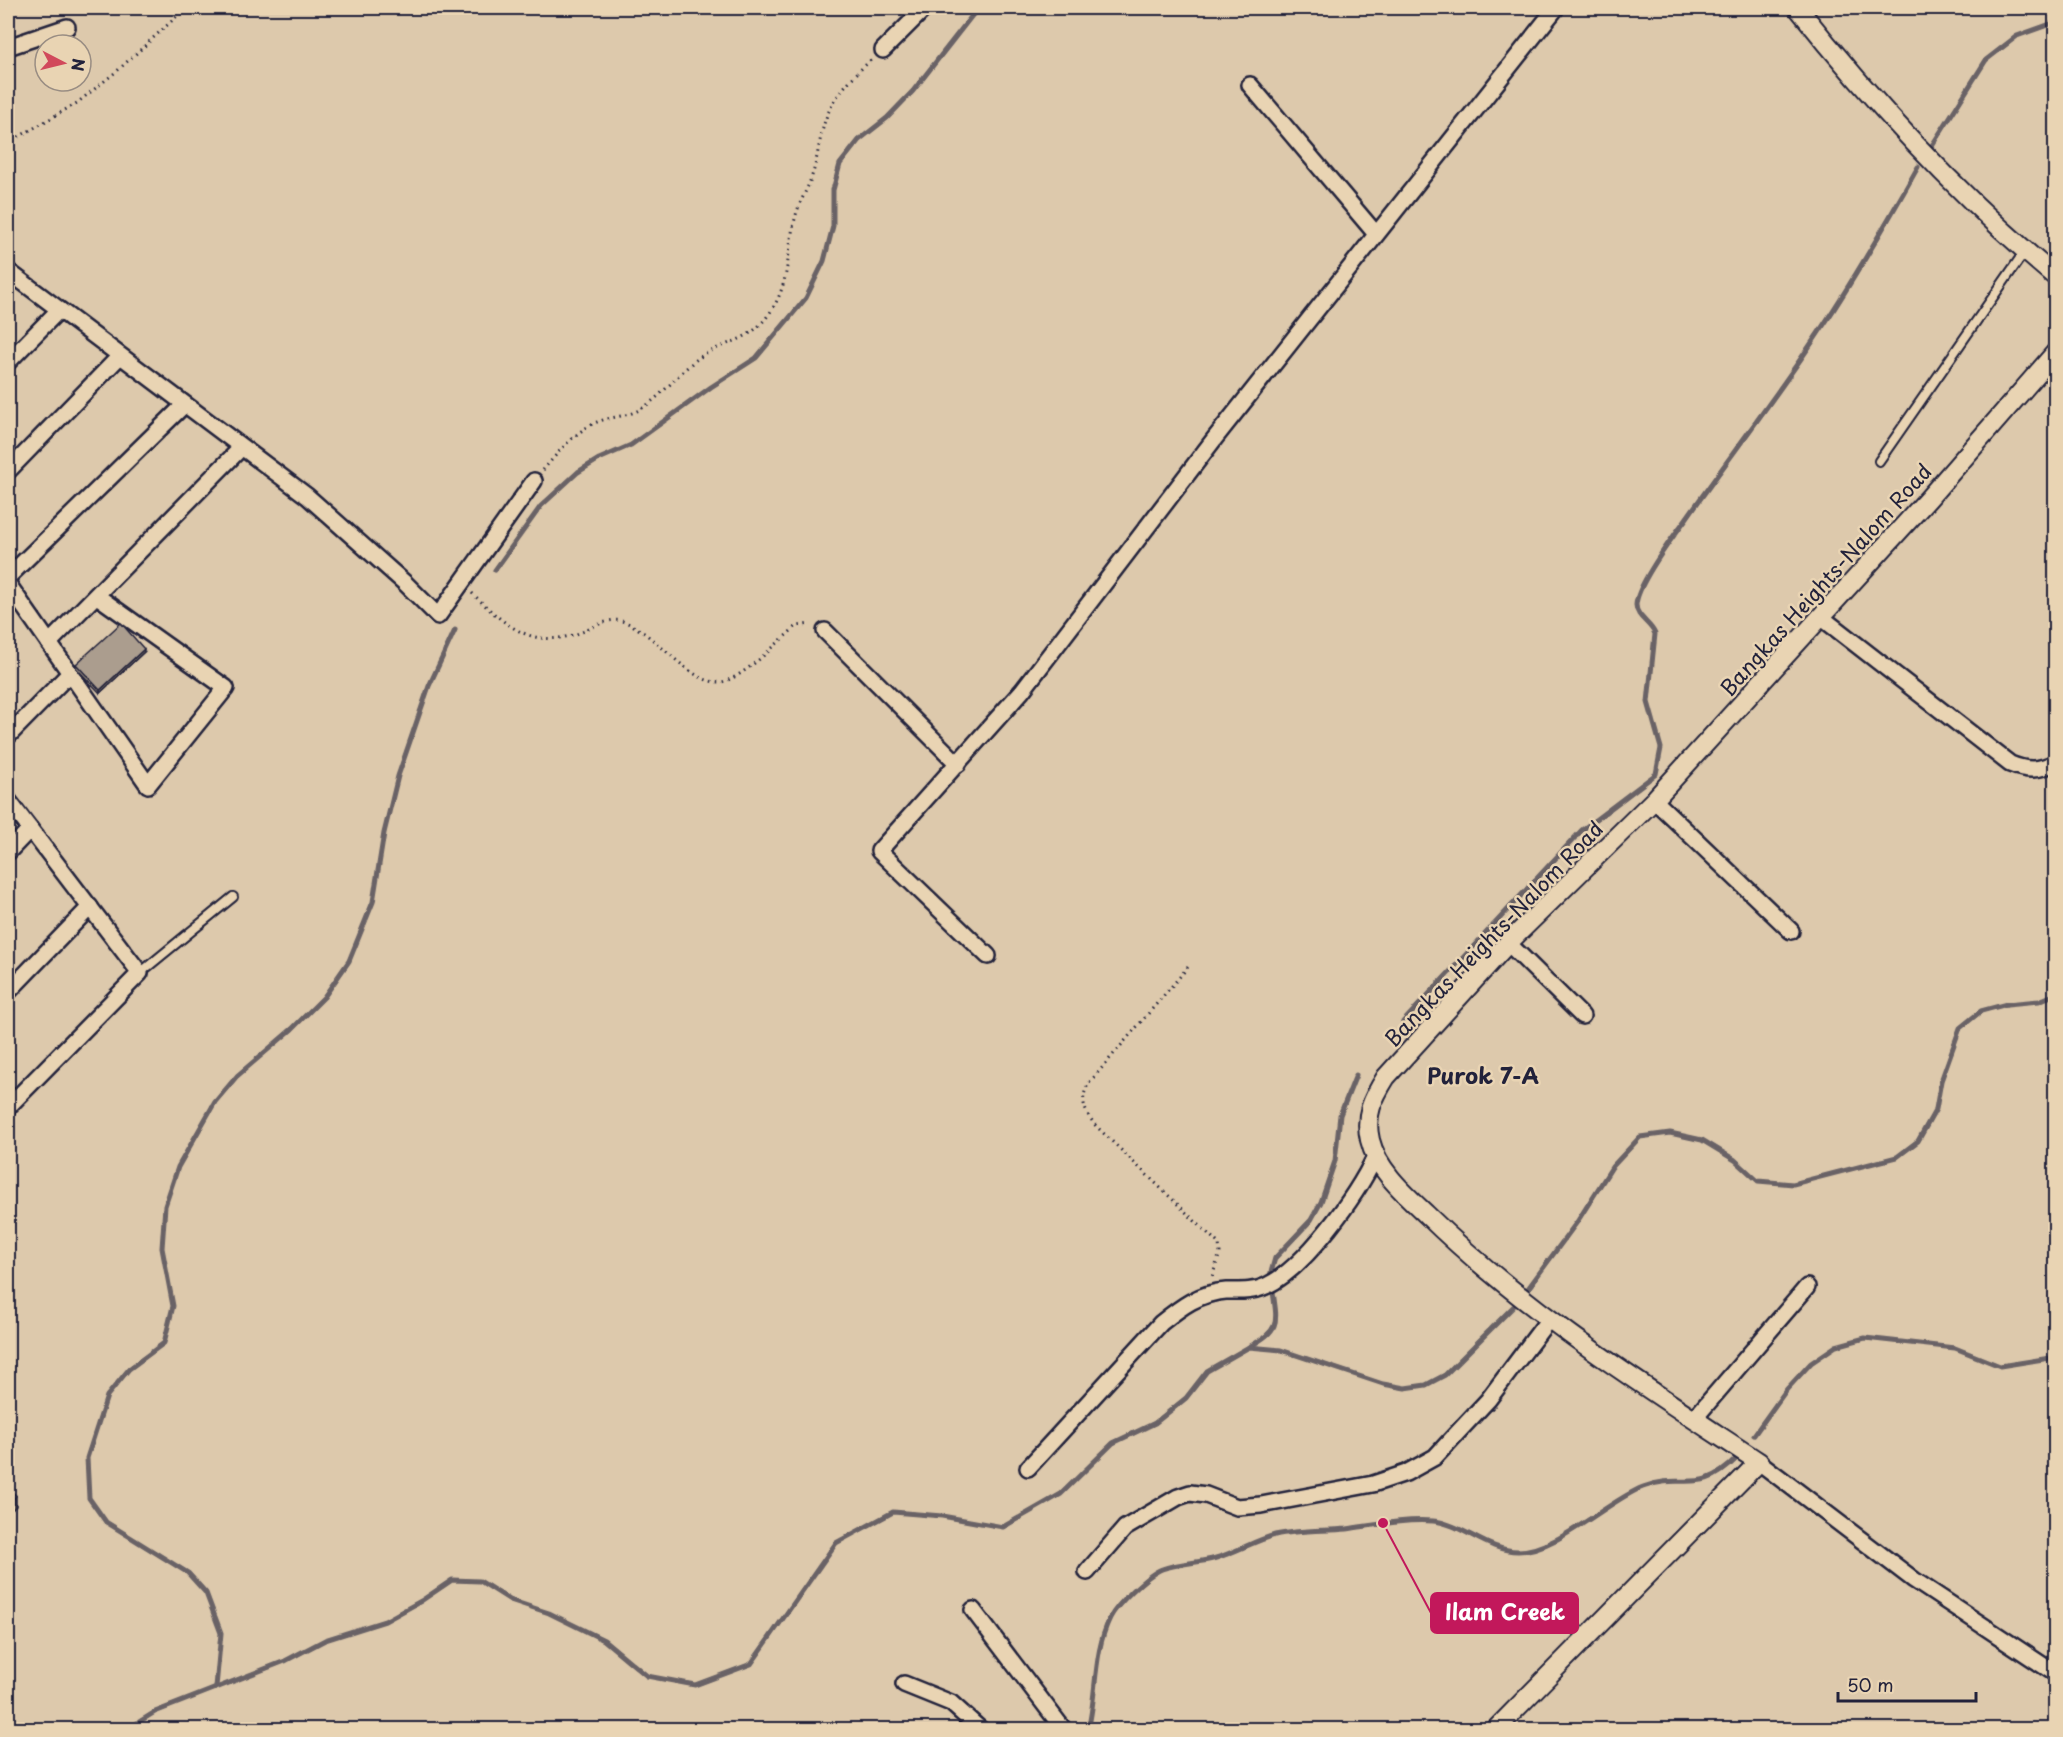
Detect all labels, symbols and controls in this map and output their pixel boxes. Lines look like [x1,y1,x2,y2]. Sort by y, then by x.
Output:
north arrow [33,33,93,93]
text: N [66,57,92,73]
street label: Bangkas Heights-Nalom Road [1712,456,1938,702]
street label: Bangkas Heights-Nalom Road [1376,813,1610,1053]
district label: Purok 7-A [1427,1058,1539,1091]
callout: Ilam Creek [1431,1593,1578,1633]
text: Ilam Creek [1445,1594,1566,1627]
scale bar [1838,1665,1976,1703]
text: 50 m [1847,1671,1894,1698]

